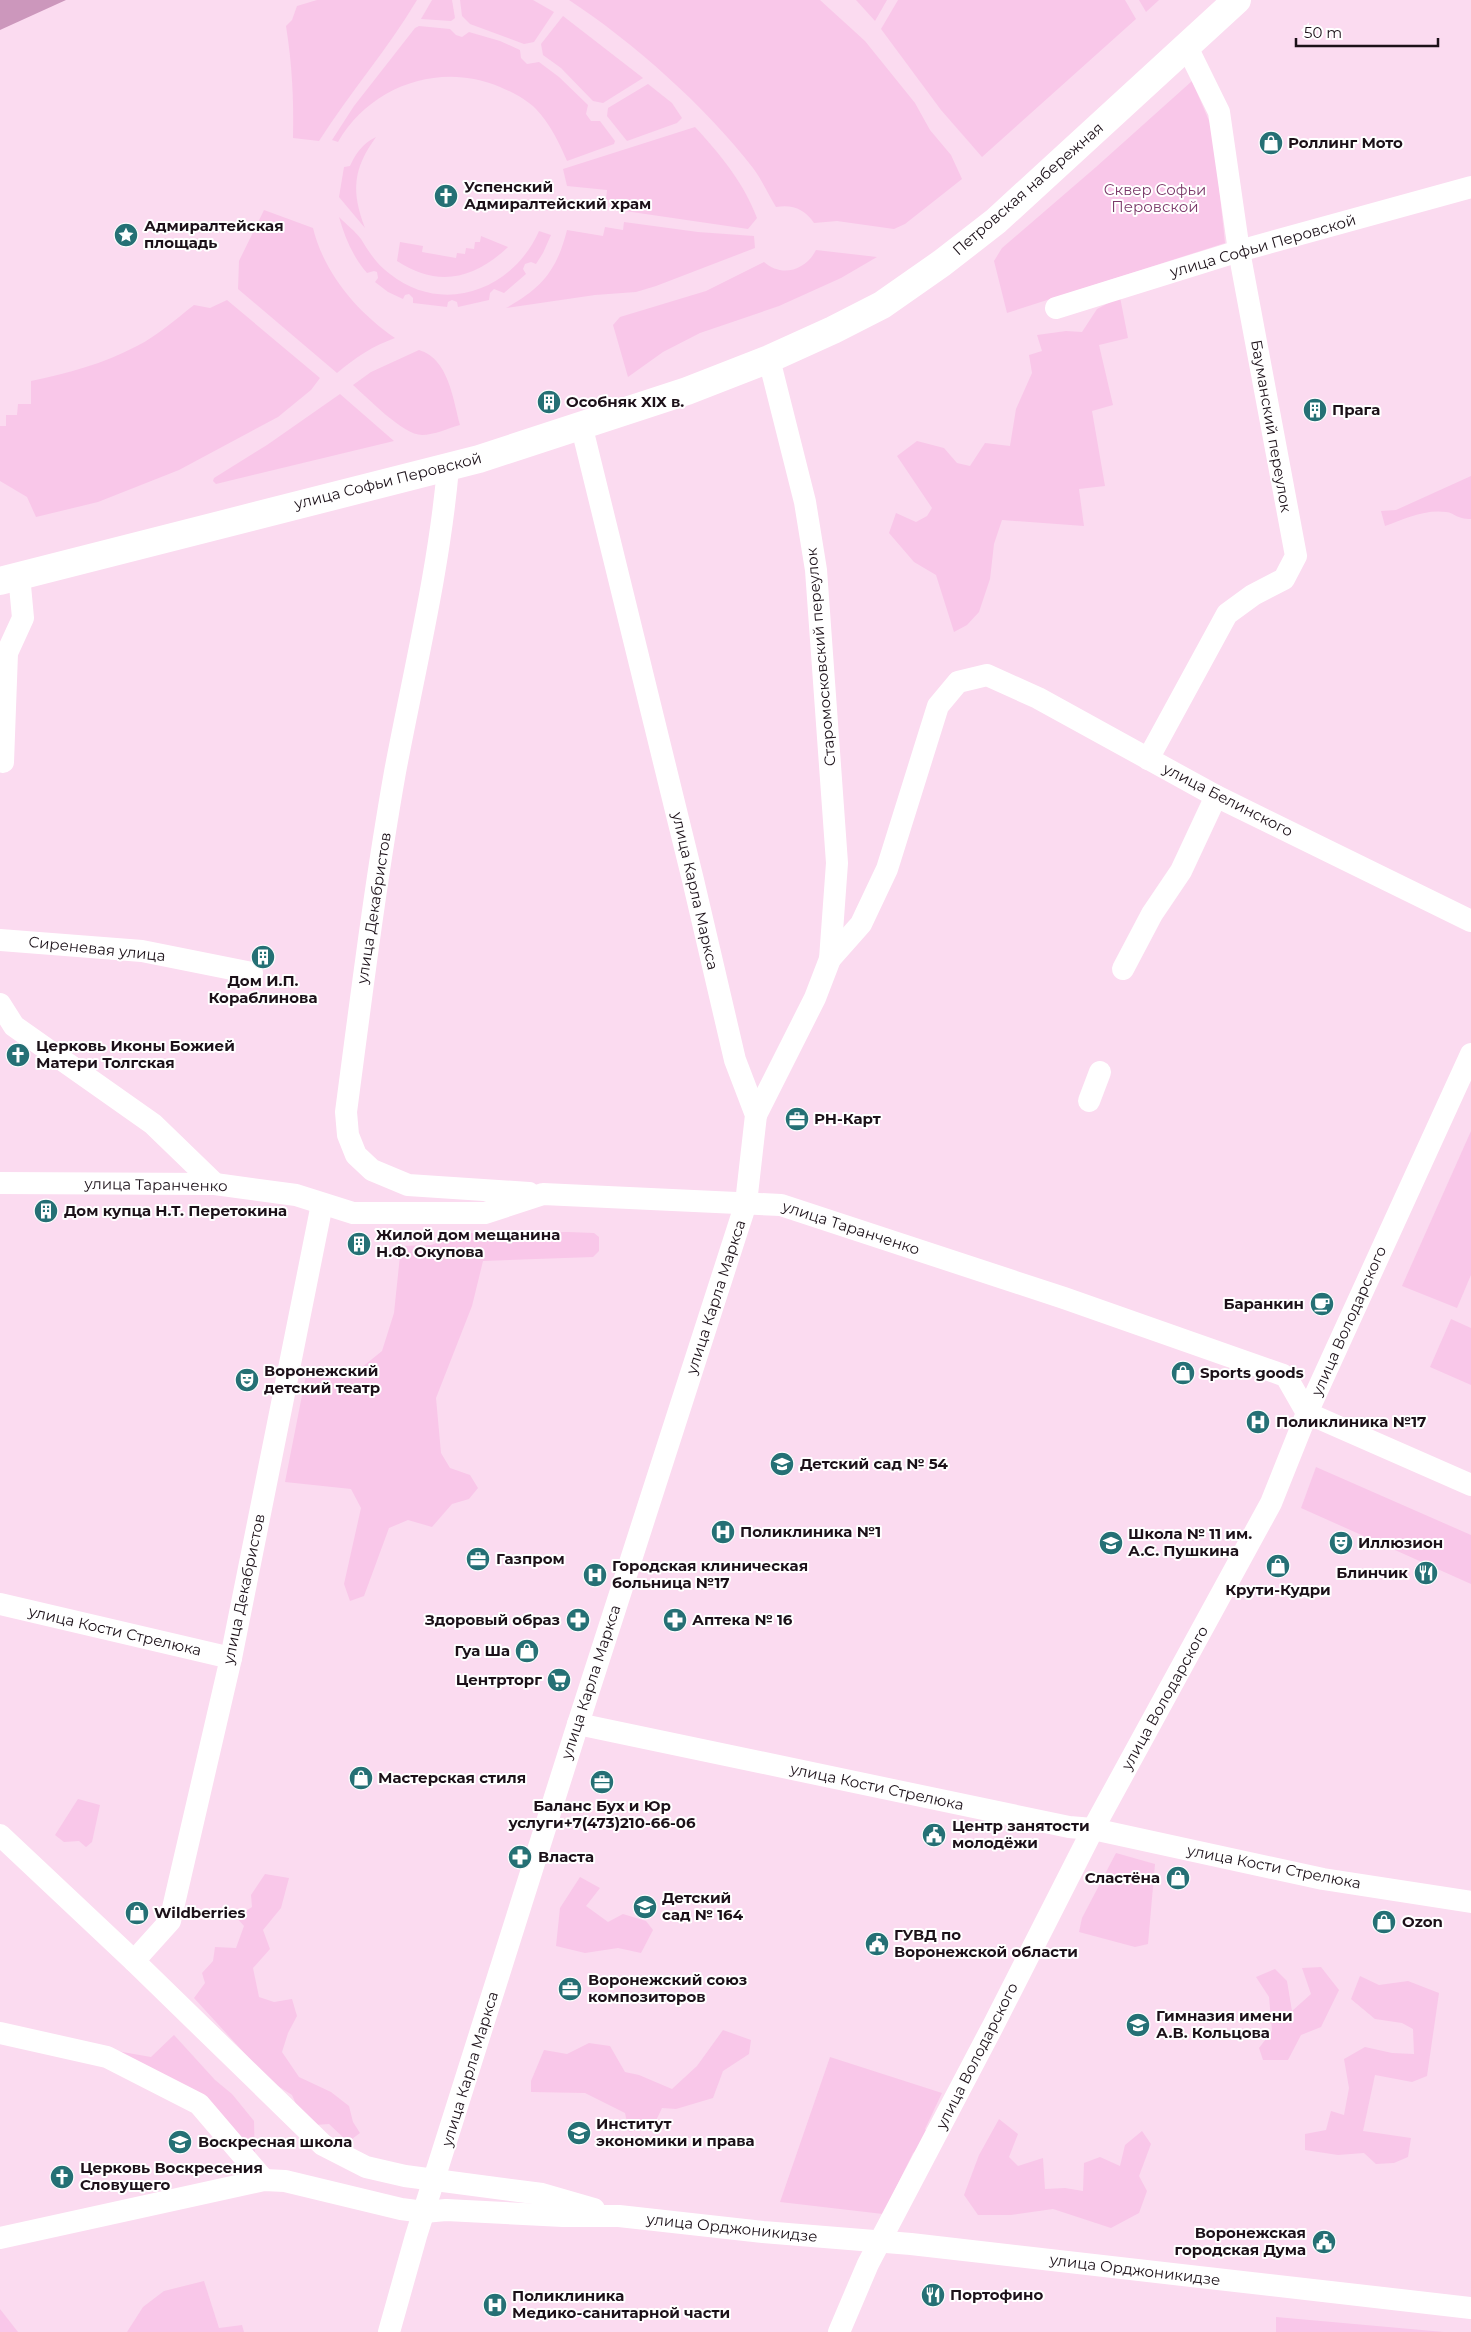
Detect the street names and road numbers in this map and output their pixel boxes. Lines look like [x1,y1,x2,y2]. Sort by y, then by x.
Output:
street label: Петровская набережная [948,118,1107,259]
street label: улица Софьи Перовской [1167,210,1358,281]
street label: Бауманский переулок [1247,338,1296,514]
street label: улица Софьи Перовской [291,448,484,513]
street label: Старомосковский переулок [801,547,840,767]
street label: улица Белинского [1159,758,1296,841]
street label: улица Карла Маркса [668,809,723,972]
street label: улица Декабристов [352,831,395,986]
street label: Сиреневая улица [28,932,167,965]
street label: улица Таранченко [83,1174,228,1195]
street label: улица Таранченко [779,1196,922,1259]
street label: улица Карла Маркса [681,1217,749,1377]
street label: улица Володарского [1307,1243,1390,1400]
street label: улица Декабристов [218,1512,269,1667]
street label: улица Кости Стрелюка [26,1601,203,1660]
street label: улица Карла Маркса [556,1602,624,1762]
street label: улица Володарского [1116,1622,1212,1774]
street label: улица Кости Стрелюка [788,1759,966,1814]
street label: улица Кости Стрелюка [1185,1840,1363,1893]
street label: улица Володарского [931,1979,1022,2133]
street label: улица Карла Маркса [437,1989,502,2150]
street label: улица Орджоникидзе [645,2209,818,2246]
street label: улица Орджоникидзе [1048,2249,1221,2289]

